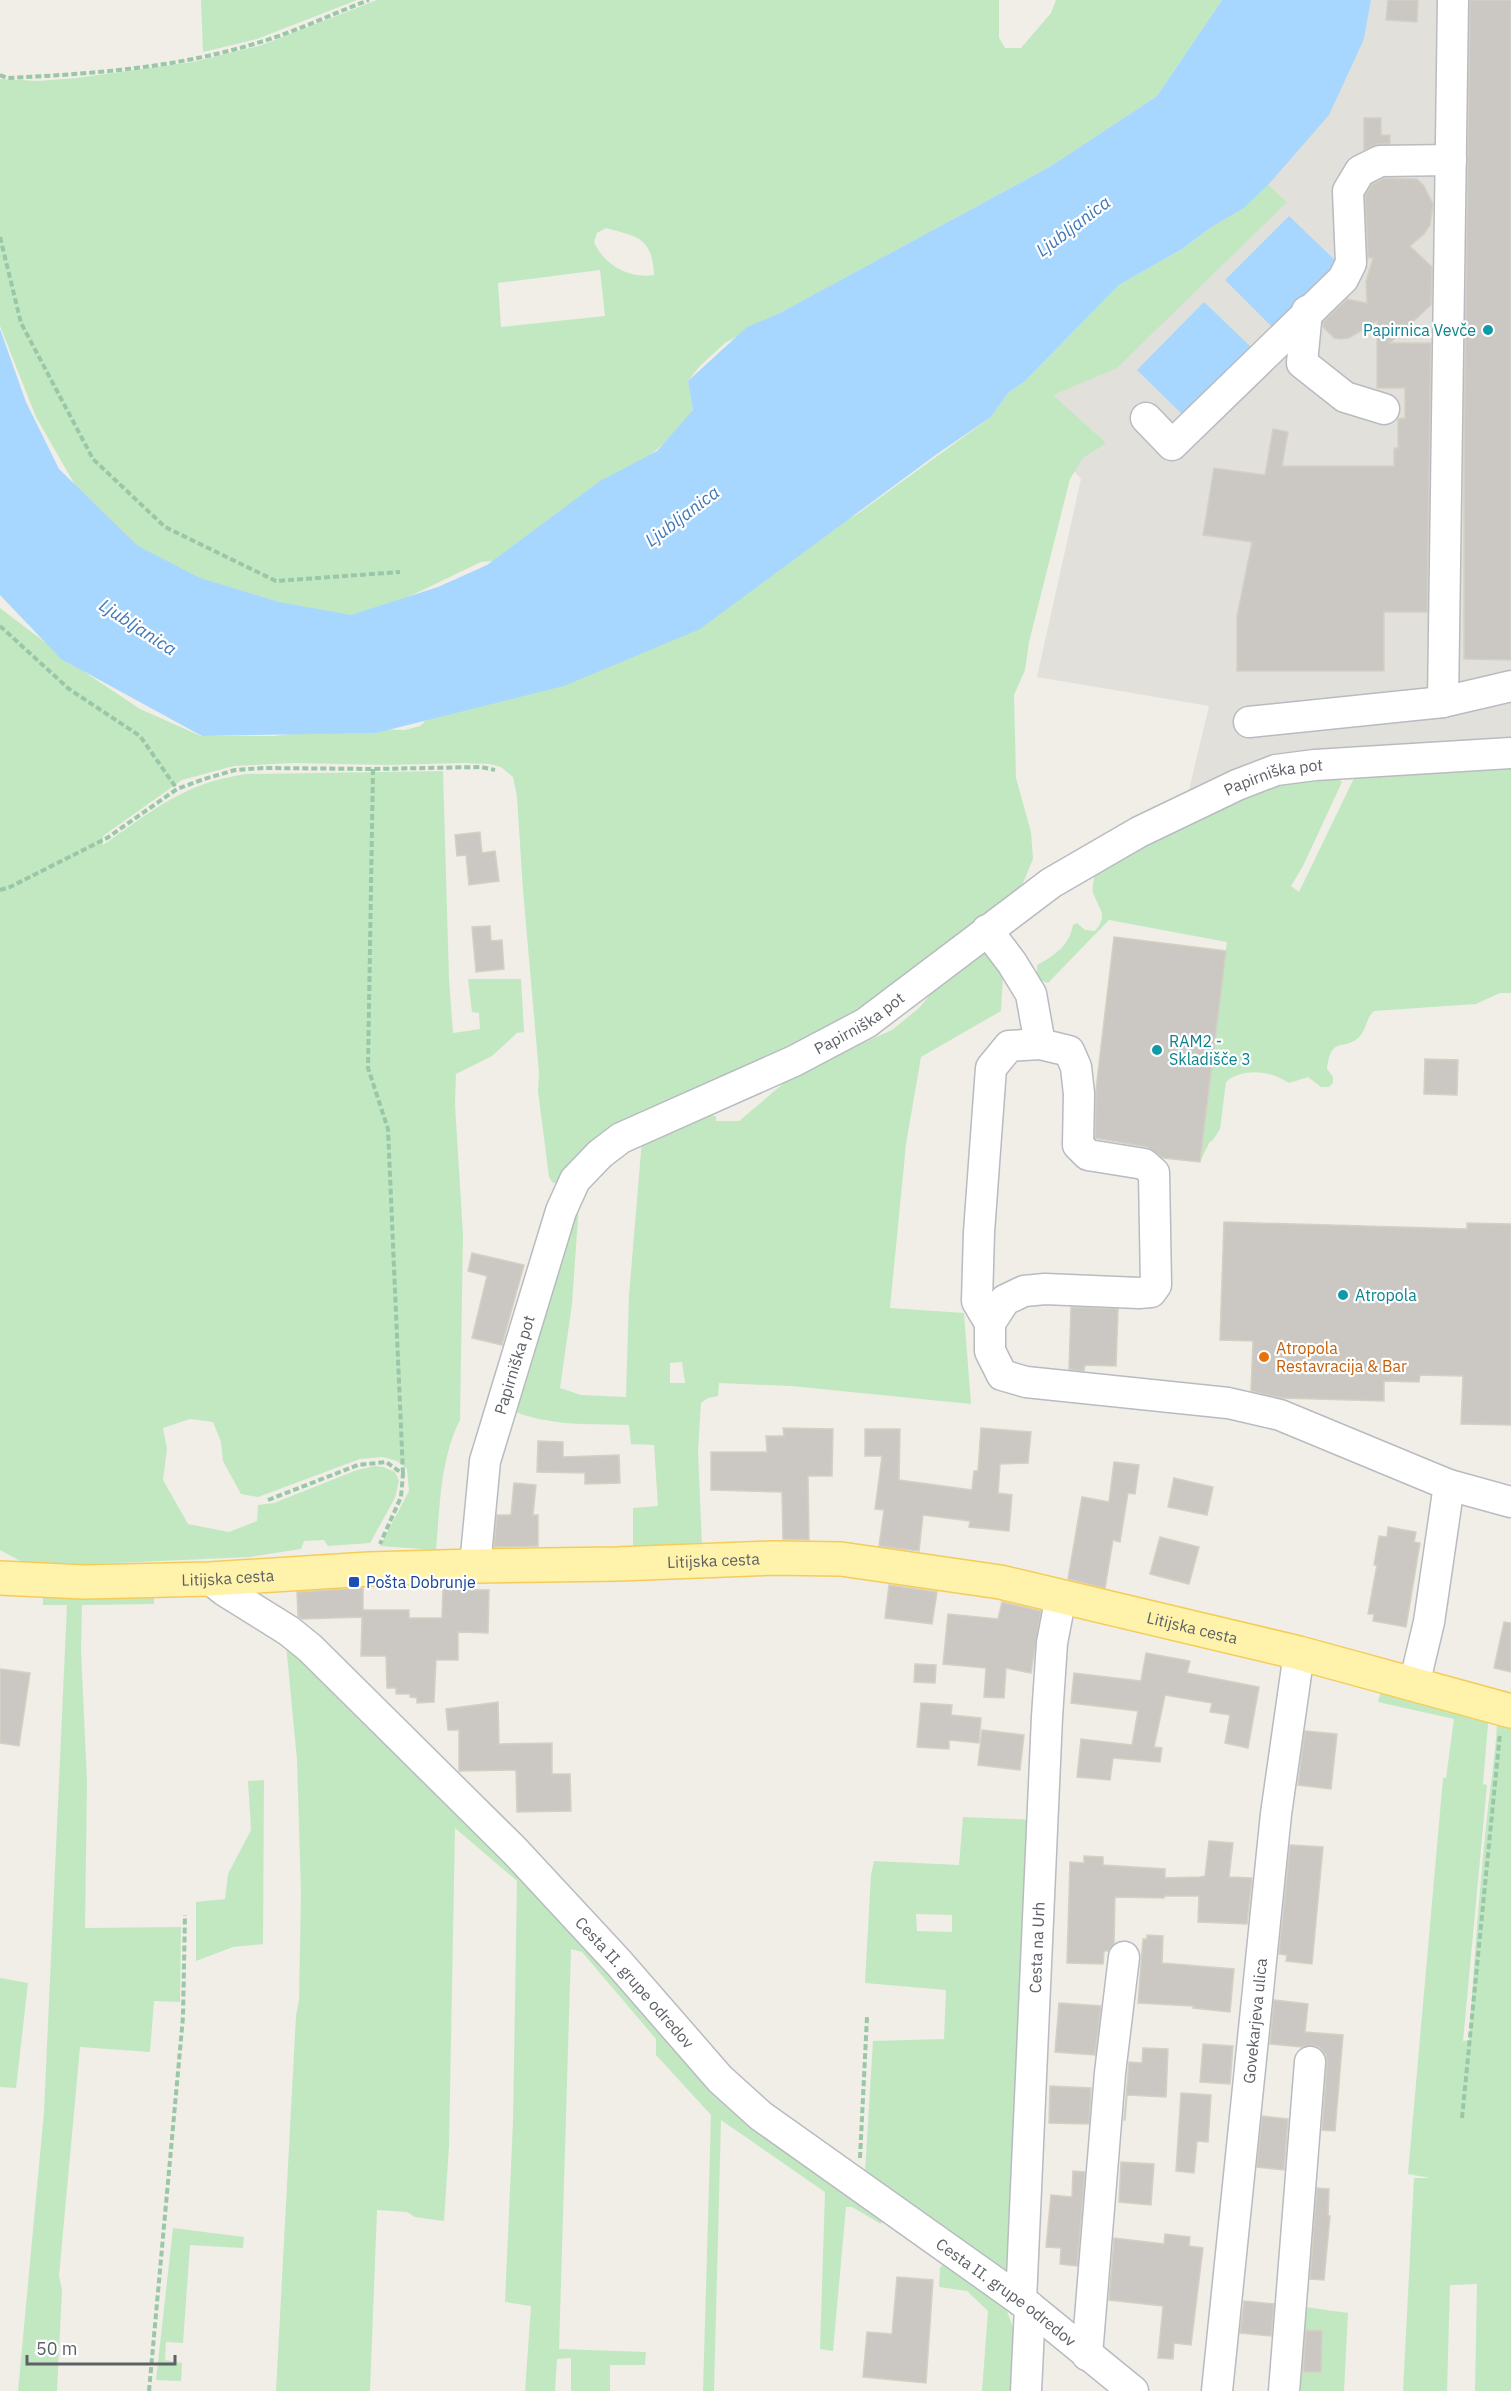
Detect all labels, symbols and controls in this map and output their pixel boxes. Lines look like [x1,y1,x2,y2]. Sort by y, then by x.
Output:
water label: Ljubljanica [1031,190,1115,262]
place label: Papirnica Vevče [1363,320,1476,340]
marker: Papirnica Vevče [1481,323,1495,337]
water label: Ljubljanica [640,480,724,552]
water label: Ljubljanica [95,593,181,661]
street label: Papirniška pot [1220,755,1323,800]
street label: Papirniška pot [811,988,908,1059]
place label: RAM2 - Skladišče 3 [1169,1031,1251,1069]
marker: RAM2 - Skladišče 3 [1150,1043,1164,1057]
place label: Atropola [1355,1285,1417,1305]
marker: Atropola [1336,1288,1350,1302]
street label: Papirniška pot [490,1313,539,1417]
place label: Atropola Restavracija & Bar [1276,1338,1407,1376]
marker: Atropola Restavracija & Bar [1257,1350,1271,1364]
street label: Litijska cesta [667,1549,761,1572]
street label: Litijska cesta [181,1565,275,1590]
place label: Pošta Dobrunje [366,1572,476,1592]
marker: Pošta Dobrunje [347,1575,361,1589]
street label: Litijska cesta [1145,1607,1240,1648]
street label: Cesta na Urh [1025,1901,1049,1994]
street label: Cesta II. grupe odredov [571,1912,699,2052]
street label: Govekarjeva ulica [1238,1957,1271,2085]
street label: Cesta II. grupe odredov [932,2234,1080,2351]
scale bar [27,2328,176,2366]
text: 50 m [36,2337,78,2360]

